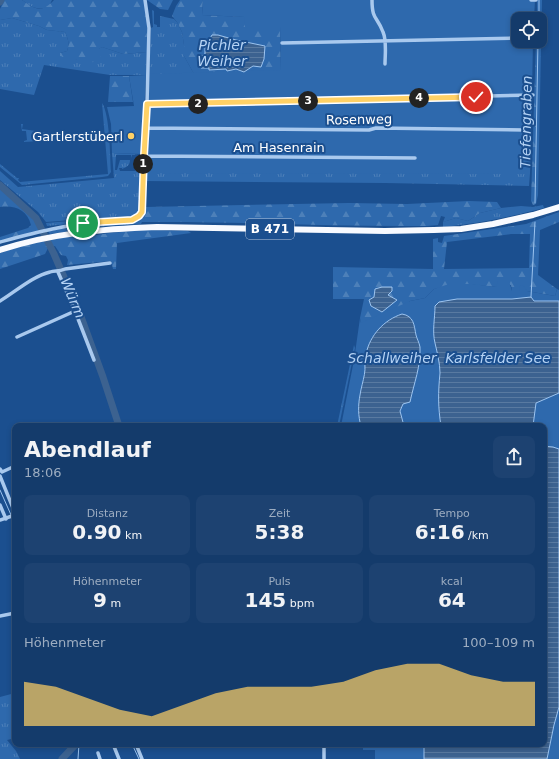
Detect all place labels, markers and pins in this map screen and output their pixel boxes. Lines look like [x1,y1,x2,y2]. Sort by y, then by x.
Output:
pin [459,80,493,114]
pin: 4 [409,88,429,108]
pin: 3 [298,91,318,111]
pin: 2 [188,94,208,114]
place label: Gartlerstüberl [32,129,123,144]
marker: Gartlerstüberl [126,131,136,141]
pin: 1 [133,154,153,174]
pin [66,206,100,240]

